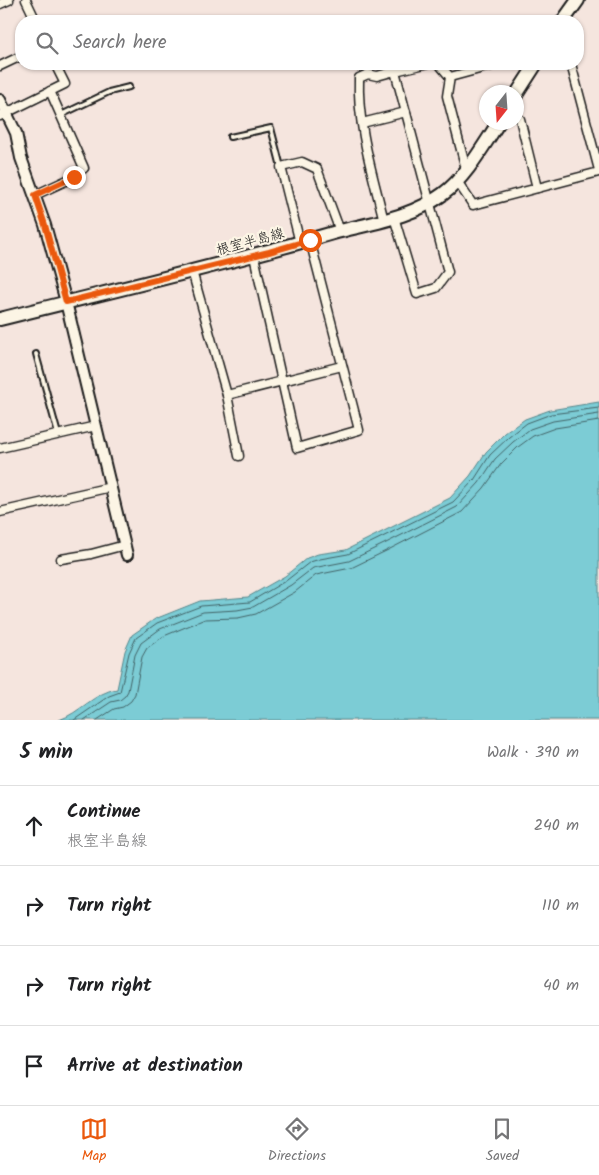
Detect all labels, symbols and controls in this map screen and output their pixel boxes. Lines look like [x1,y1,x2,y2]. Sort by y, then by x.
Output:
search box [15,15,584,70]
text: Search here [73,28,167,58]
icon: search [33,29,61,57]
north arrow [479,85,524,130]
route end [63,166,86,189]
street label: 根室半島線 [214,222,287,262]
route start [299,229,322,252]
text: 5 min [20,736,73,769]
text: Walk · 390 m [487,740,579,765]
text: Continue [67,797,140,827]
icon: ahead [20,812,48,840]
text: 240 m [534,813,579,838]
text: 根室半島線 [67,829,147,854]
text: Turn right [67,891,152,921]
icon: right [20,892,48,920]
text: 110 m [542,893,579,918]
text: Turn right [67,971,152,1001]
icon: right [20,972,48,1000]
text: 40 m [543,973,579,998]
text: Arrive at destination [67,1051,243,1081]
icon: arrive [20,1052,48,1080]
tab: Map [80,1115,108,1167]
tab: Directions [268,1115,326,1167]
tab: Saved [486,1115,519,1167]

